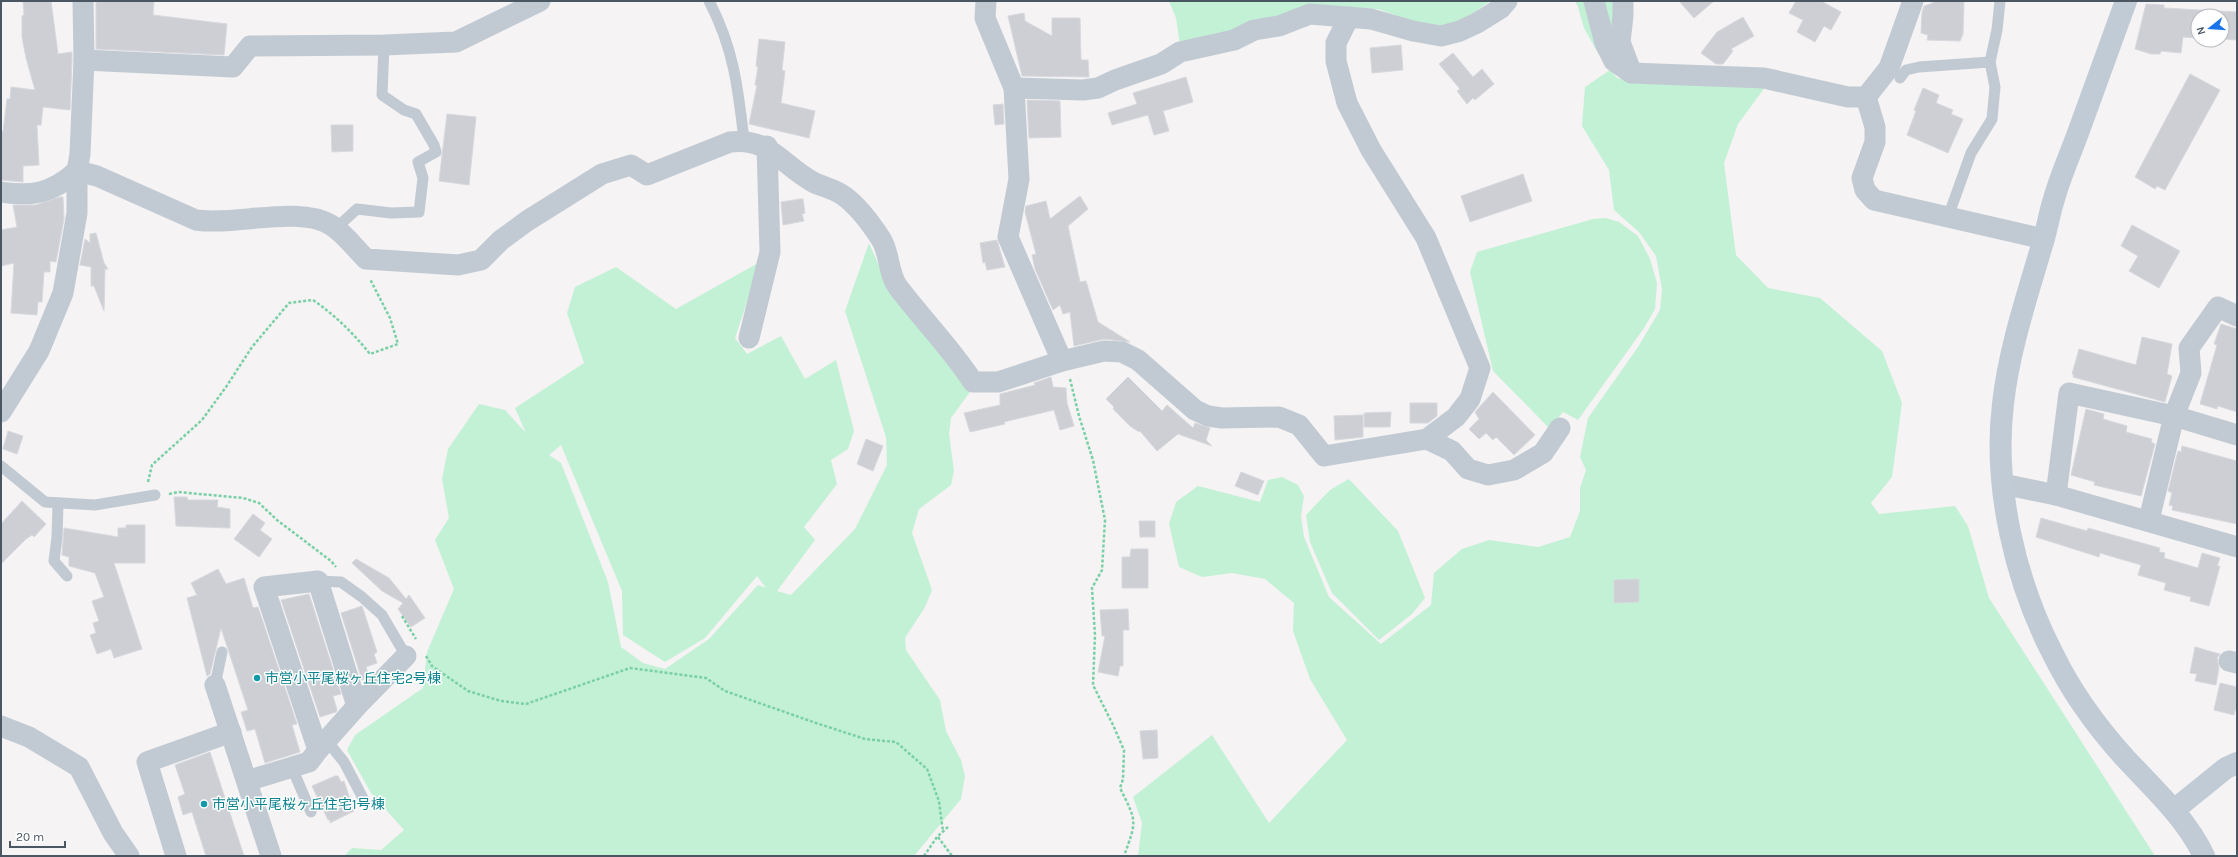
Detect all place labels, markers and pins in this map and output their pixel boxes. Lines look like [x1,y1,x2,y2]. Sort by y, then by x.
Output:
place label: 市営小平尾桜ヶ丘住宅2号棟 [265,670,441,687]
marker: 市営小平尾桜ヶ丘住宅2号棟 [252,673,262,683]
place label: 市営小平尾桜ヶ丘住宅1号棟 [212,796,385,813]
marker: 市営小平尾桜ヶ丘住宅1号棟 [199,799,209,809]

